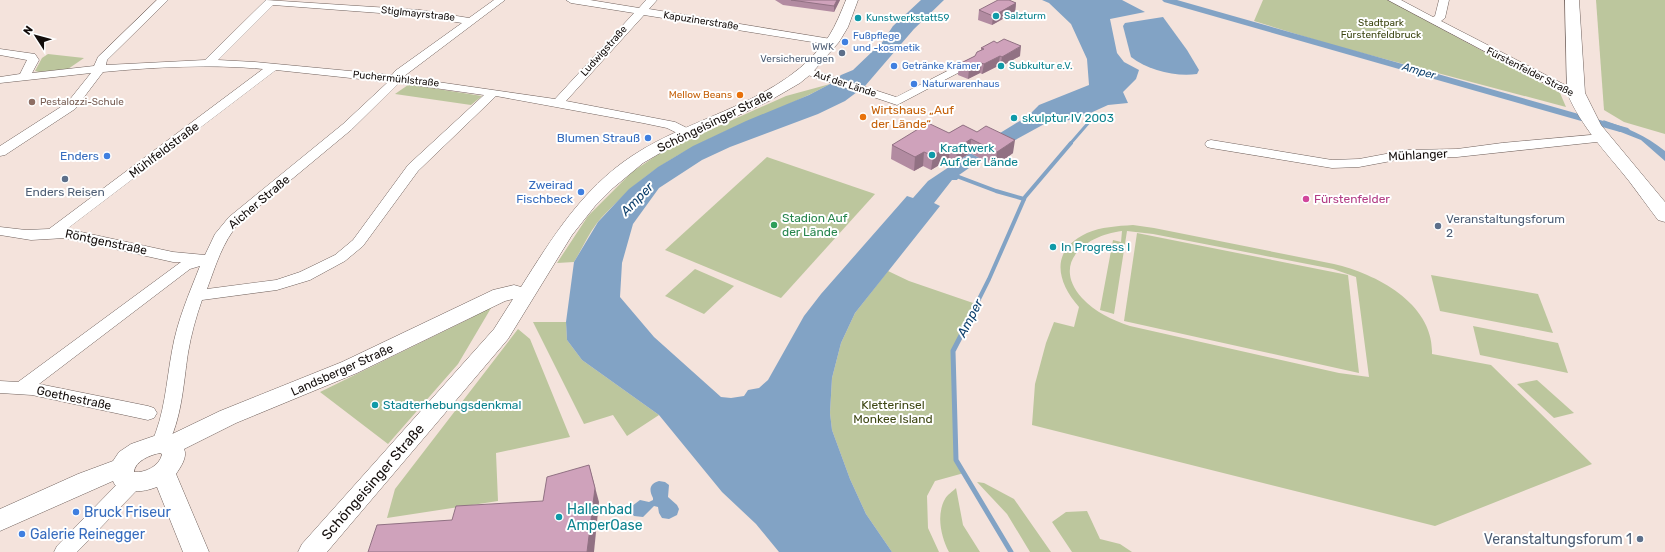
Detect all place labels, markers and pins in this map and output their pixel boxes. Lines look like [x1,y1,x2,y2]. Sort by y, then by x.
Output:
place label: Salzturm [1004,10,1046,22]
marker: Salzturm [991,11,1001,21]
place label: Kunstwerkstatt59 [866,12,949,24]
marker: Kunstwerkstatt59 [853,13,863,23]
place label: Fußpflege und -kosmetik [853,30,921,54]
marker: Fußpflege und -kosmetik [840,37,850,47]
place label: WWK Versicherungen [760,41,834,65]
marker: WWK Versicherungen [837,48,847,58]
place label: Getränke Krämer [902,60,980,72]
place label: Subkultur e.V. [1009,60,1073,72]
marker: Getränke Krämer [889,61,899,71]
marker: Subkultur e.V. [996,61,1006,71]
place label: Naturwarenhaus [922,78,1000,90]
marker: Naturwarenhaus [909,79,919,89]
place label: Mellow Beans [669,89,732,101]
marker: Mellow Beans [735,90,745,100]
place label: Pestalozzi-Schule [40,96,124,108]
marker: Pestalozzi-Schule [27,97,37,107]
place label: Wirtshaus „Auf der Lände“ [871,103,954,131]
place label: skulptur IV 2003 [1022,111,1114,125]
marker: Wirtshaus „Auf der Lände“ [858,112,868,122]
marker: skulptur IV 2003 [1009,113,1019,123]
place label: Blumen Strauß [557,131,640,145]
marker: Blumen Strauß [643,133,653,143]
place label: Kraftwerk Auf der Lände [940,141,1018,169]
place label: Enders [60,149,99,163]
marker: Kraftwerk Auf der Lände [927,150,937,160]
marker: Enders [102,151,112,161]
marker: Enders Reisen [60,174,70,184]
place label: Zweirad Fischbeck [516,178,574,206]
place label: Enders Reisen [25,185,105,199]
marker: Zweirad Fischbeck [576,187,586,197]
place label: Fürstenfelder [1314,192,1390,206]
marker: Fürstenfelder [1301,194,1311,204]
place label: Stadion Auf der Lände [782,211,848,239]
place label: Veranstaltungsforum 2 [1446,212,1565,240]
marker: Stadion Auf der Lände [769,220,779,230]
marker: Veranstaltungsforum 2 [1433,221,1443,231]
place label: In Progress I [1061,240,1130,254]
marker: In Progress I [1048,242,1058,252]
place label: Stadterhebungsdenkmal [383,398,521,412]
marker: Stadterhebungsdenkmal [370,400,380,410]
place label: Hallenbad AmperOase [567,501,643,534]
place label: Bruck Friseur [84,504,171,521]
marker: Bruck Friseur [71,507,81,517]
marker: Hallenbad AmperOase [554,512,564,522]
place label: Galerie Reinegger [30,526,146,543]
marker: Galerie Reinegger [17,529,27,539]
place label: Veranstaltungsforum 1 [1484,531,1632,548]
marker: Veranstaltungsforum 1 [1635,534,1645,544]

